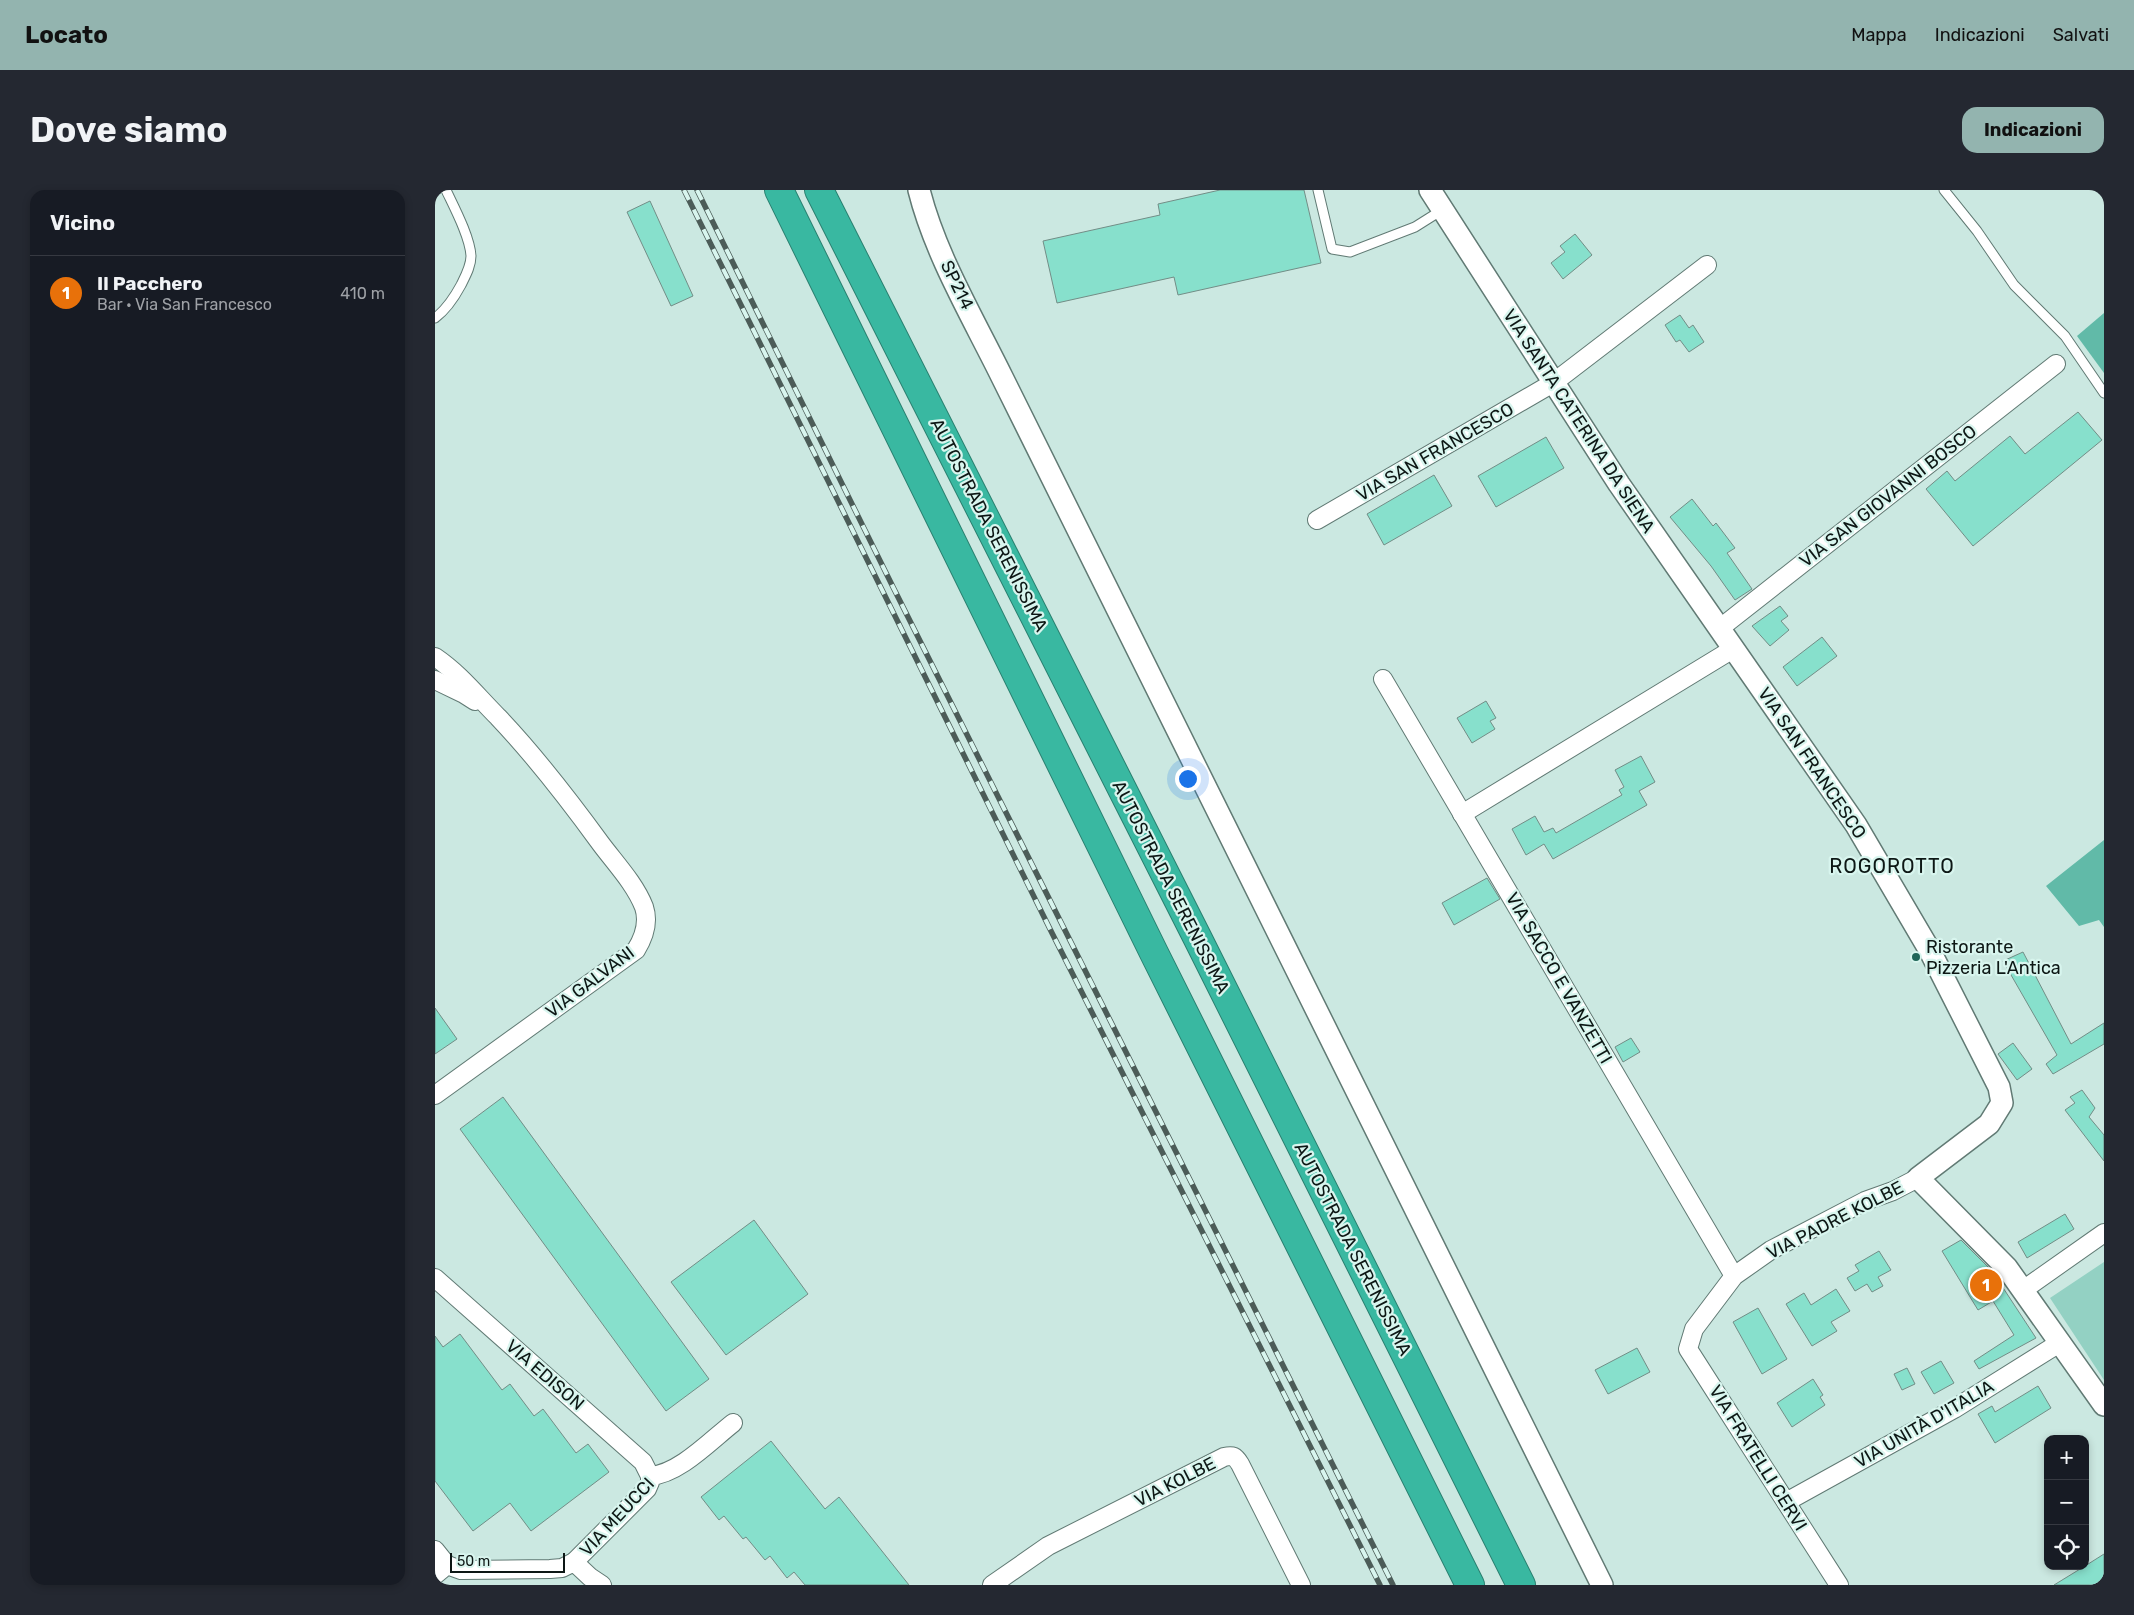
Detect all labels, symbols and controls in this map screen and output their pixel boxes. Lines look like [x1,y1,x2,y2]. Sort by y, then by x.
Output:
text: Locato [25,21,108,49]
text: Mappa [1851,24,1907,46]
text: Indicazioni [1935,24,2025,46]
text: Salvati [2053,24,2109,46]
button: Indicazioni [1962,107,2104,153]
text: Dove siamo [30,109,228,151]
text: Vicino [50,210,115,235]
street label: SP214 [936,257,978,313]
text: Il Pacchero [97,272,203,295]
text: 1 [62,284,70,303]
text: 410 m [340,284,385,303]
text: Bar · Via San Francesco [97,295,272,314]
street label: VIA SANTA CATERINA DA SIENA [1498,305,1660,537]
street label: VIA SAN FRANCESCO [1352,398,1518,506]
street label: AUTOSTRADA SERENISSIMA [926,415,1052,635]
street label: VIA SAN GIOVANNI BOSCO [1795,420,1981,572]
street label: VIA SAN FRANCESCO [1753,683,1871,843]
your location [1175,766,1201,792]
street label: AUTOSTRADA SERENISSIMA [1108,777,1234,997]
district label: ROGOROTTO [1829,854,1955,878]
street label: VIA SACCO E VANZETTI [1501,889,1617,1067]
place label: Ristorante Pizzeria L'Antica [1926,936,2061,979]
street label: VIA GALVANI [541,941,639,1023]
marker: Ristorante Pizzeria L'Antica [1910,951,1922,963]
street label: AUTOSTRADA SERENISSIMA [1290,1139,1416,1359]
street label: VIA PADRE KOLBE [1763,1176,1907,1264]
pin: 1 [1970,1266,2002,1304]
street label: VIA EDISON [501,1335,589,1415]
street label: VIA UNITÀ D'ITALIA [1850,1375,1998,1473]
street label: VIA FRATELLI CERVI [1704,1381,1812,1535]
map controls [2044,1435,2089,1570]
button: + [2044,1435,2089,1480]
street label: VIA KOLBE [1131,1452,1219,1512]
street label: VIA MEUCCI [575,1473,659,1561]
button: − [2044,1480,2089,1525]
button: locate [2044,1525,2089,1570]
scale bar [450,1550,565,1573]
text: 50 m [457,1553,490,1570]

